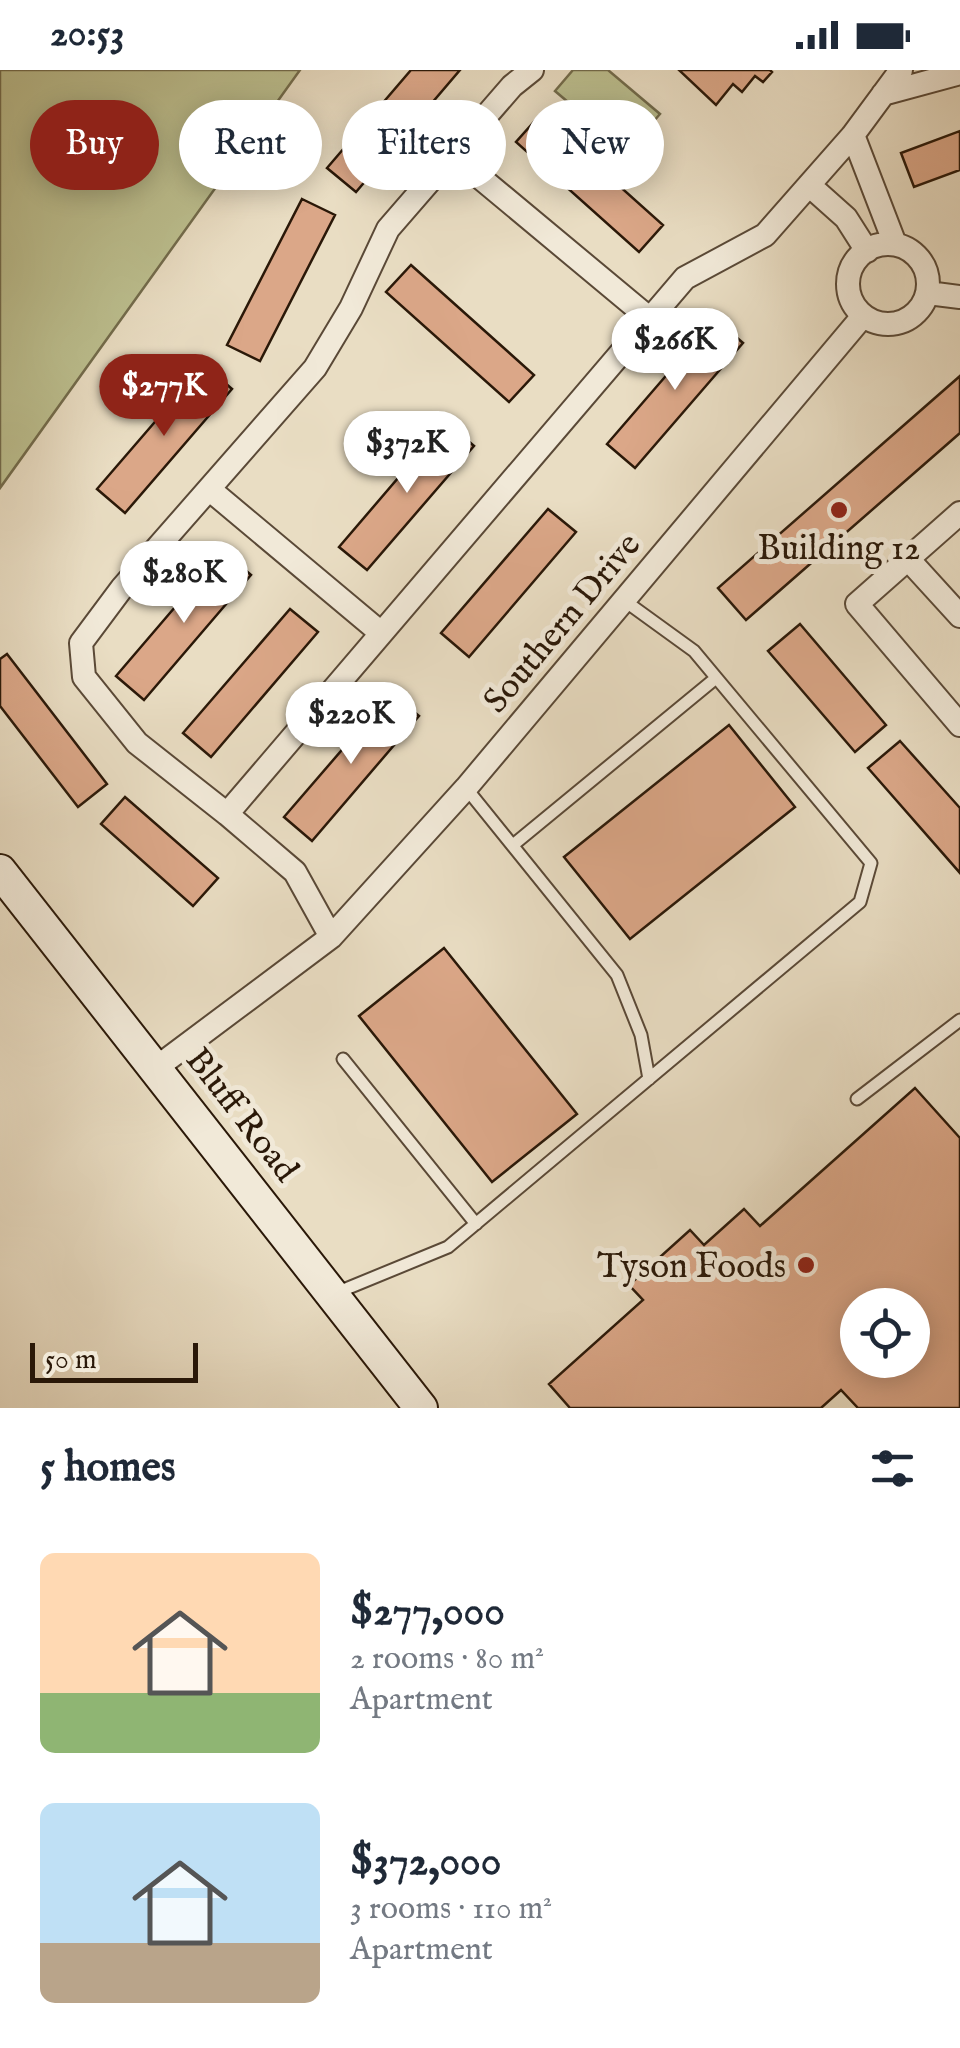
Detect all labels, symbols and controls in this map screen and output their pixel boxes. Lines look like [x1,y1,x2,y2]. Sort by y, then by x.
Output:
text: 20:53 [50,11,124,59]
chip: Buy [30,100,159,190]
chip: Rent [179,100,322,190]
chip: Filters [342,100,506,190]
chip: New [526,100,664,190]
pin: $266K [605,308,745,393]
text: $266K [634,320,716,361]
pin: $277K [94,354,234,439]
text: $277K [121,366,207,407]
pin: $372K [337,411,477,496]
text: $372K [366,423,448,464]
marker: Building 12 [828,499,850,521]
street label: Southern Drive [474,524,652,723]
place label: Building 12 [758,527,920,572]
pin: $280K [114,541,254,626]
text: $280K [142,553,226,594]
pin: $220K [281,682,421,767]
text: $220K [308,694,394,735]
street label: Bluff Road [175,1039,308,1192]
place label: Tyson Foods [597,1245,786,1290]
marker: Tyson Foods [795,1254,817,1276]
map controls [840,1288,930,1378]
button: locate [840,1288,930,1378]
scale bar [30,1338,198,1382]
text: 50 m [45,1343,97,1378]
icon: filters [865,1441,920,1496]
text: 5 homes [40,1442,176,1495]
text: $277,000 [350,1586,505,1639]
icon: home [120,1593,240,1713]
text: 2 rooms · 80 m² [350,1639,544,1680]
text: Apartment [350,1680,493,1721]
text: $372,000 [350,1836,501,1889]
icon: home [120,1843,240,1963]
text: 3 rooms · 110 m² [350,1889,552,1930]
text: Apartment [350,1930,493,1971]

